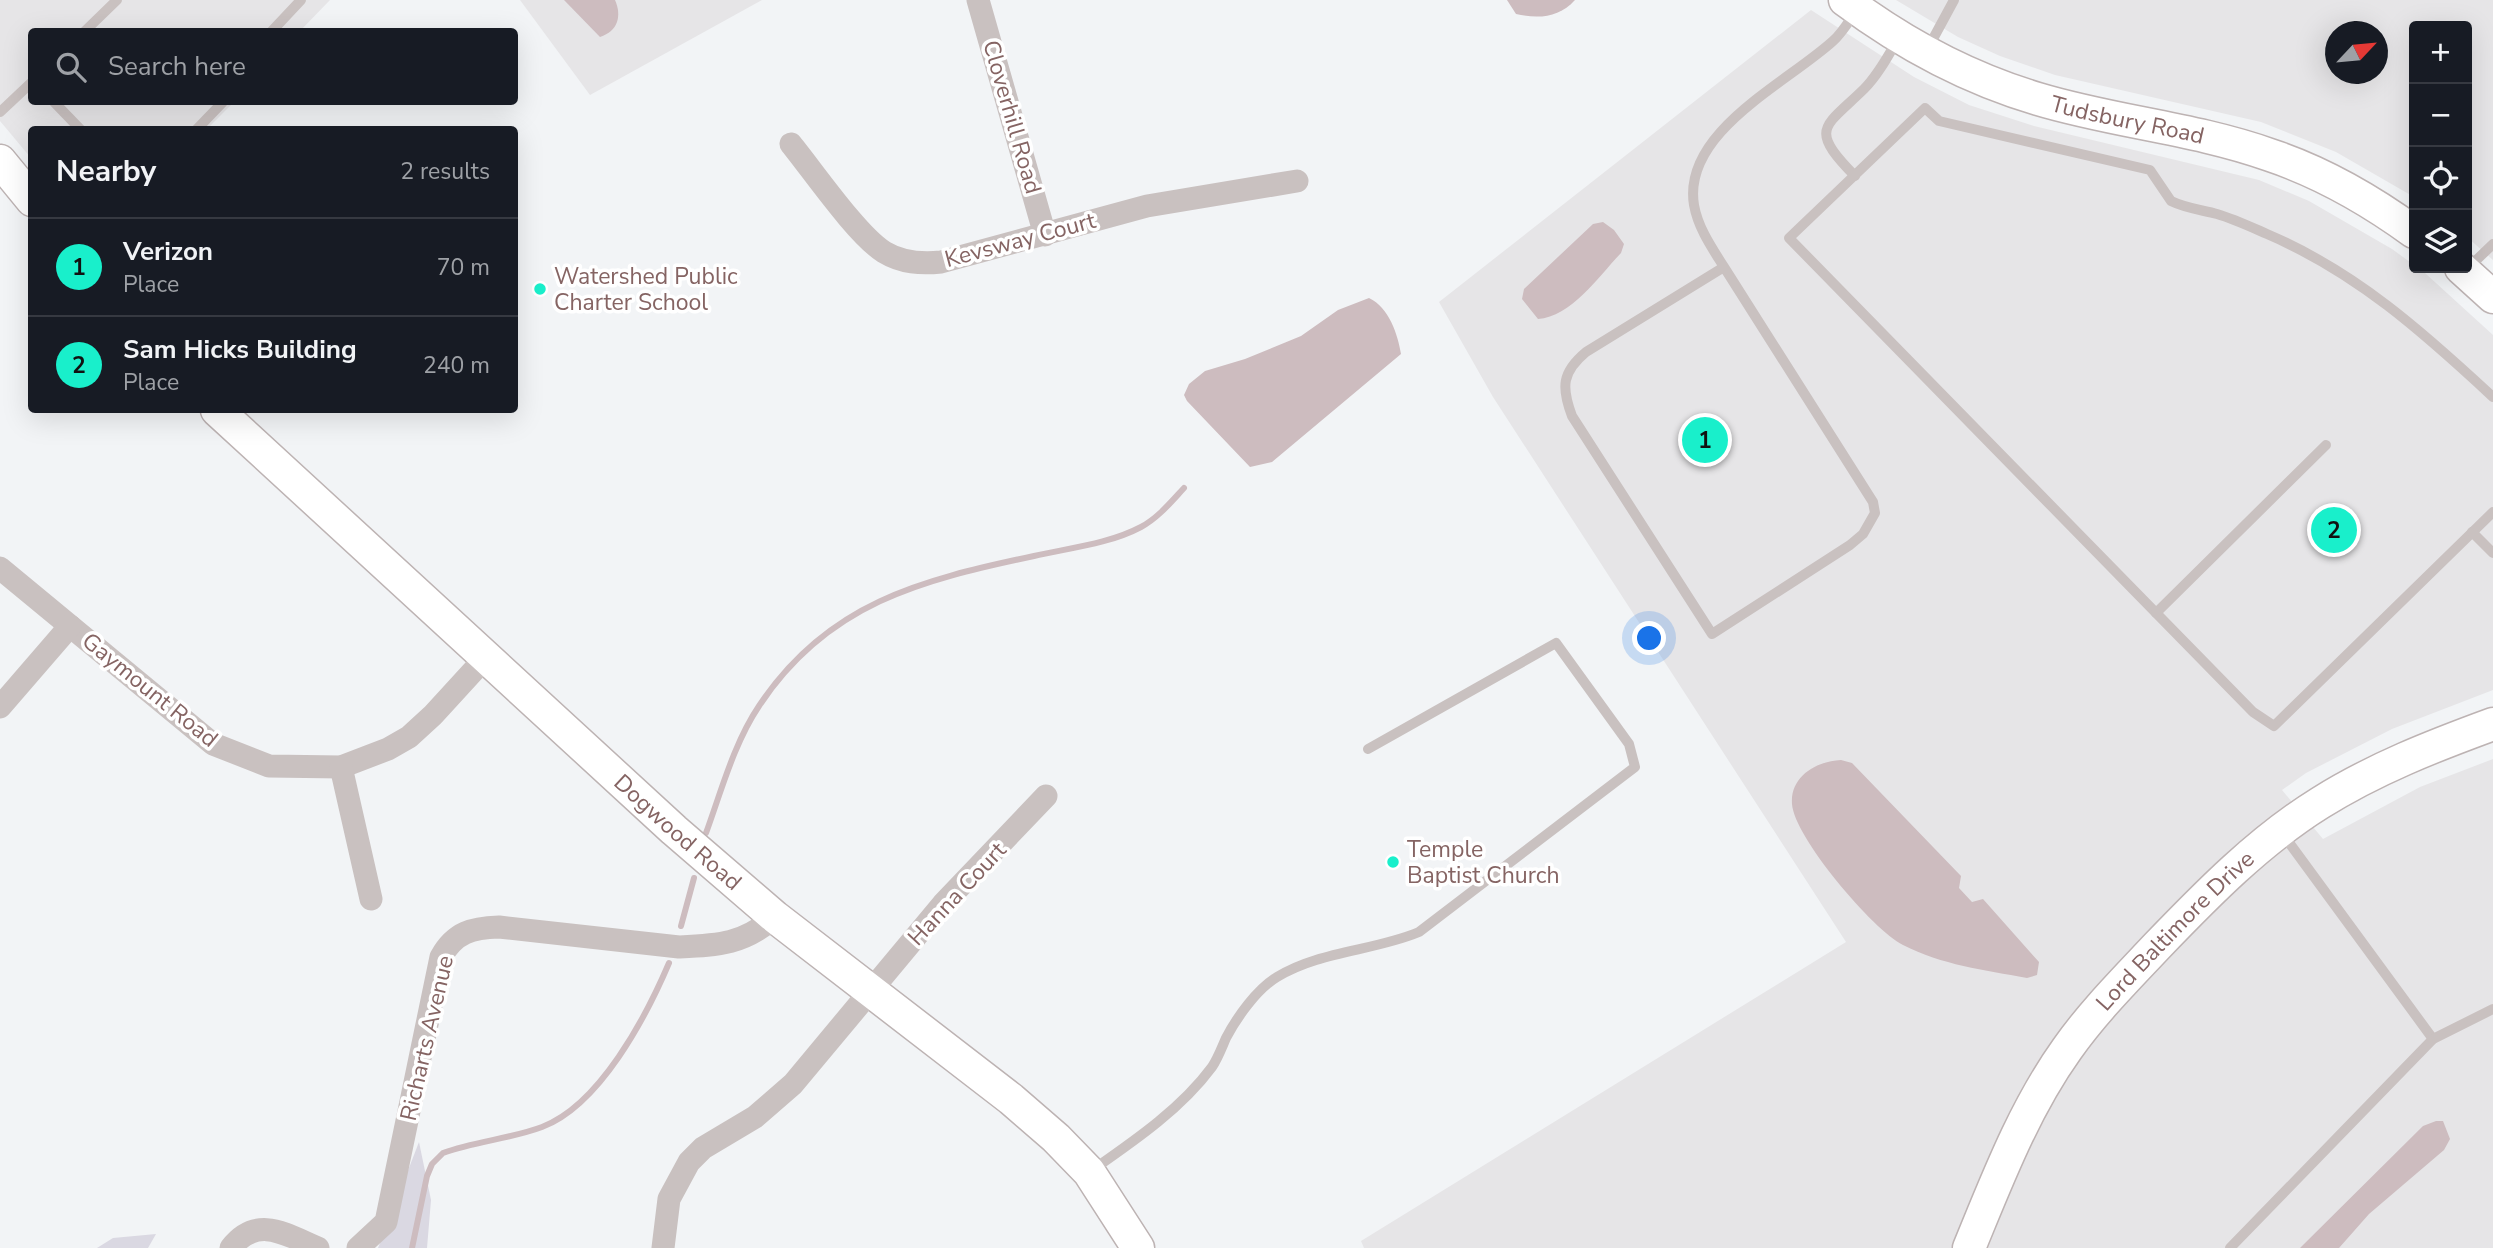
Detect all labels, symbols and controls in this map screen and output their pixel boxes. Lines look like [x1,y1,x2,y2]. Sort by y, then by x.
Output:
north arrow [2325,21,2388,84]
map controls [2409,21,2472,273]
button: + [2409,21,2472,84]
search box [28,28,518,105]
street label: Cloverhill Road [975,37,1049,197]
icon: search [52,48,90,86]
text: Search here [108,49,246,84]
button: − [2409,84,2472,147]
street label: Tudsbury Road [2047,88,2207,151]
button: locate [2409,147,2472,210]
text: Nearby [56,151,156,192]
text: 2 results [400,156,490,187]
street label: Kevsway Court [941,205,1100,275]
button: layers [2409,210,2472,273]
text: Verizon [123,234,213,269]
text: 1 [72,252,86,283]
text: 70 m [437,252,490,283]
place label: Watershed Public Charter School [554,261,738,318]
text: Place [123,269,179,300]
marker: Watershed Public Charter School [532,281,548,297]
text: Sam Hicks Building [123,332,357,367]
text: 2 [72,350,86,381]
text: 240 m [423,350,490,381]
text: Place [123,367,179,398]
pin: 1 [1682,414,1728,466]
pin: 2 [2311,504,2357,556]
your location [1632,621,1666,655]
street label: Gaymount Road [76,626,224,754]
street label: Dogwood Road [607,767,748,897]
place label: Temple Baptist Church [1407,834,1560,891]
street label: Hanna Court [901,835,1014,953]
street label: Lord Baltimore Drive [2089,843,2261,1017]
marker: Temple Baptist Church [1385,854,1401,870]
street label: Richarts Avenue [393,952,461,1124]

